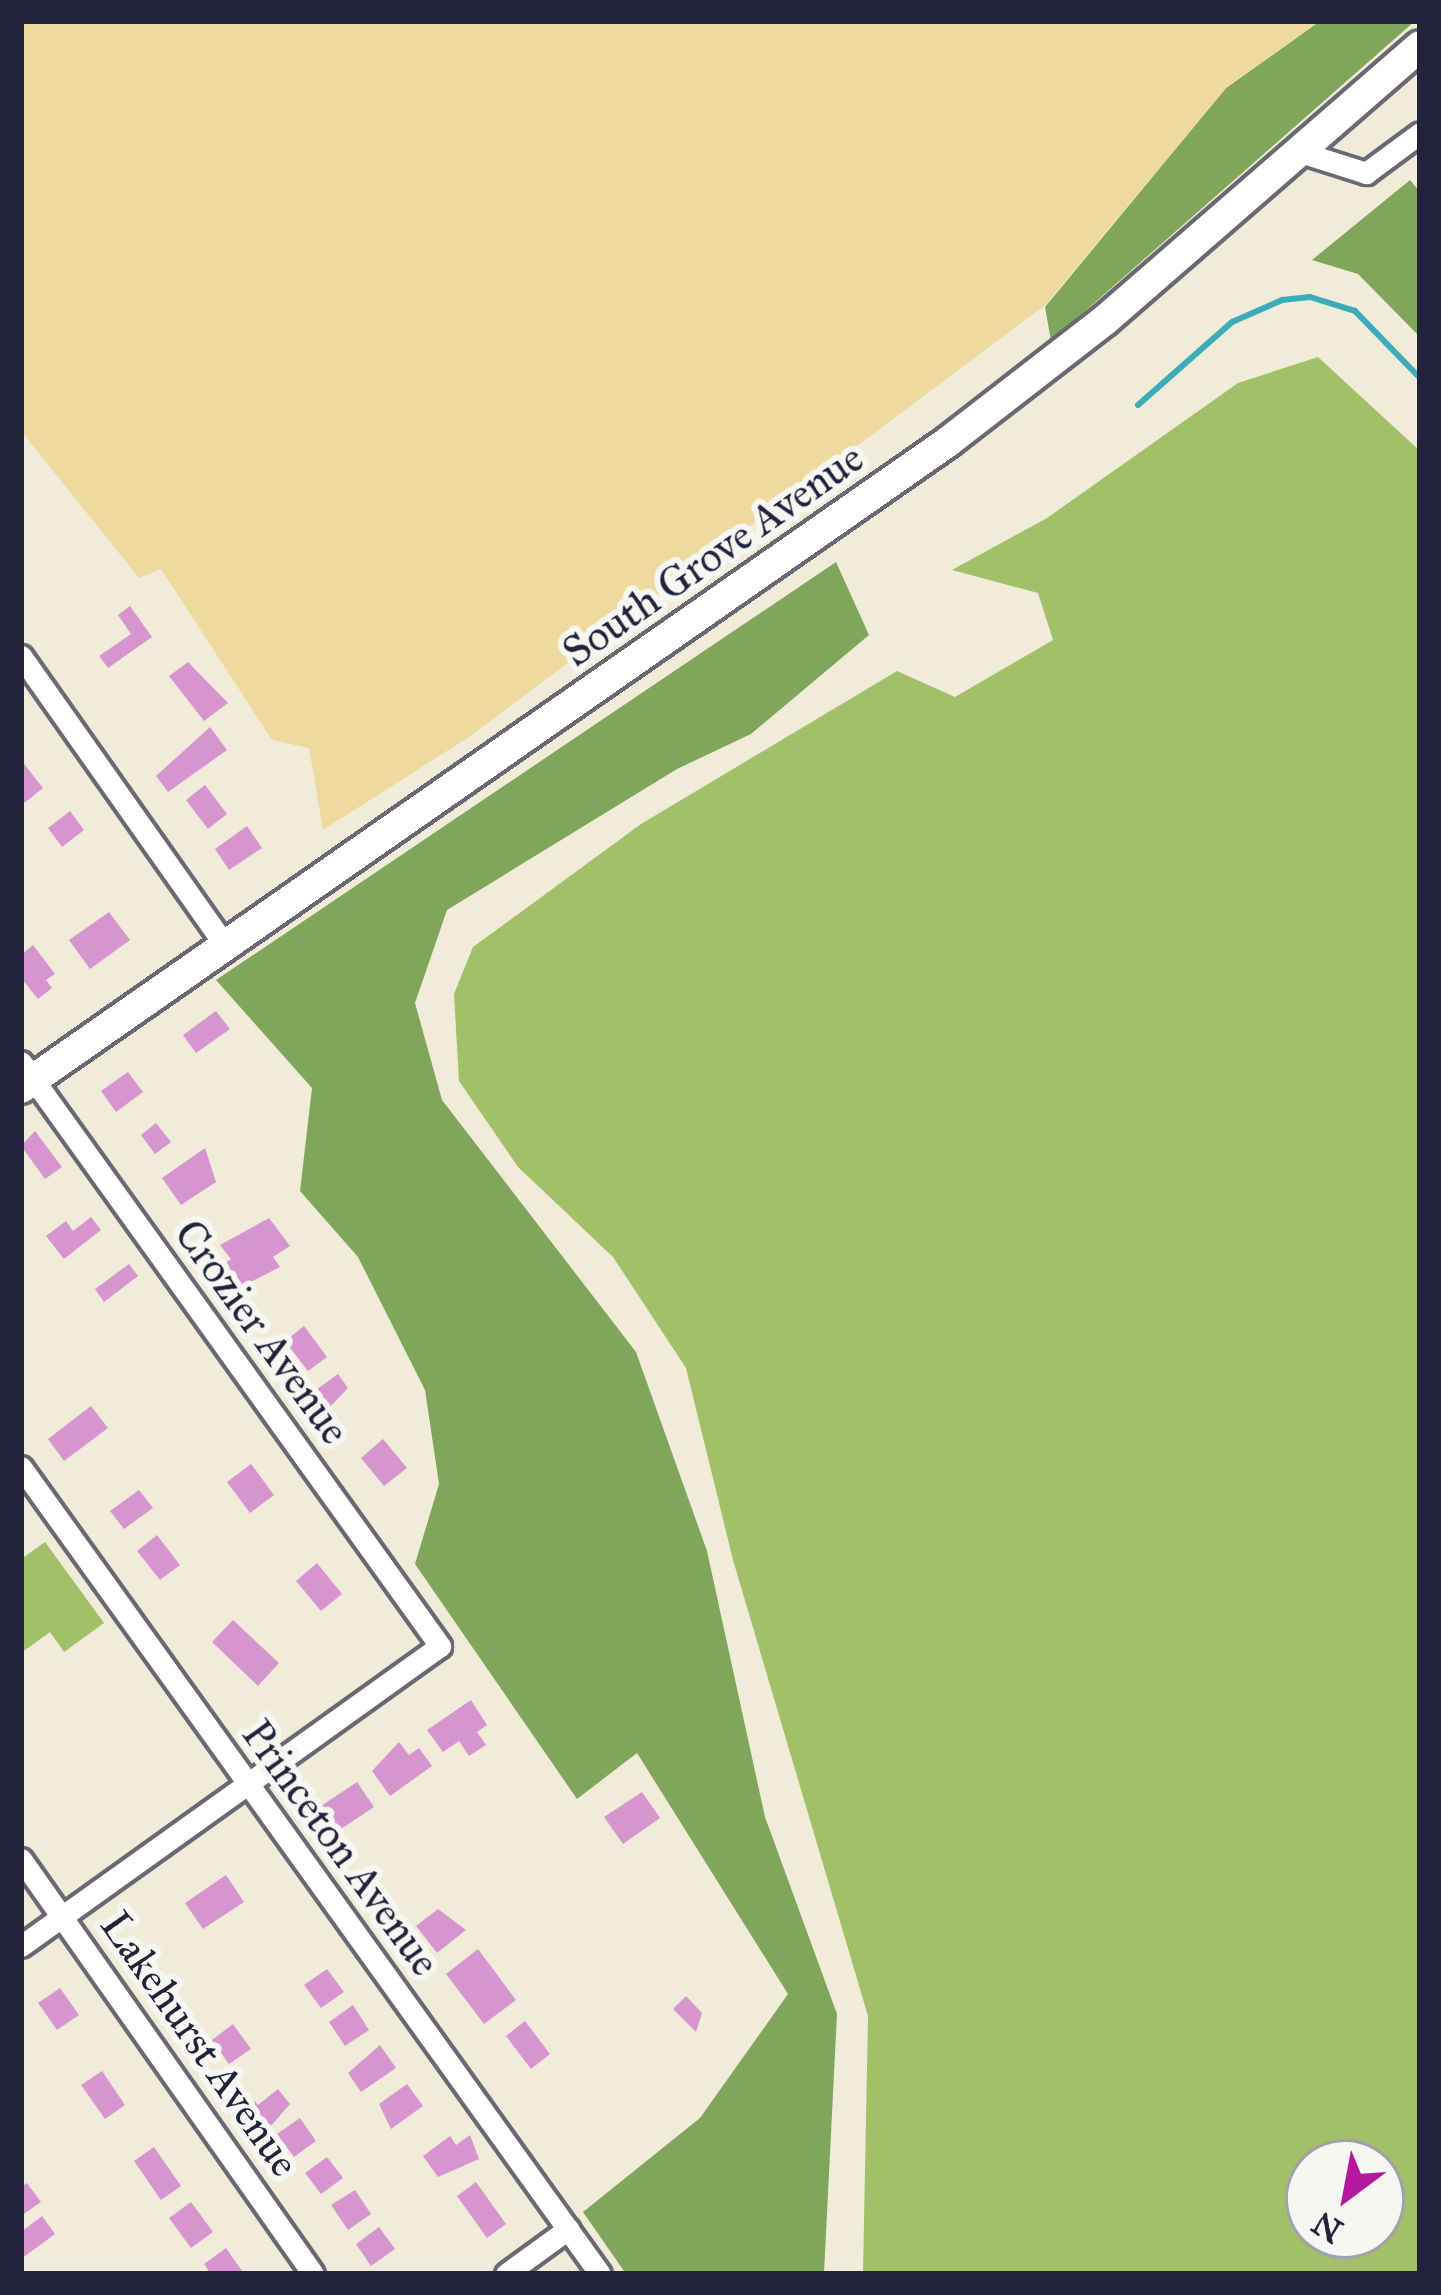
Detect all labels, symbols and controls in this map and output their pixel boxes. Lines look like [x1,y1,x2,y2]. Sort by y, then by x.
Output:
street label: South Grove Avenue [553,433,873,677]
street label: Crozier Avenue [164,1210,360,1454]
street label: Princeton Avenue [231,1711,451,1985]
street label: Lakehurst Avenue [90,1902,310,2186]
north arrow [1285,2139,1405,2259]
text: N [1305,2203,1350,2251]

